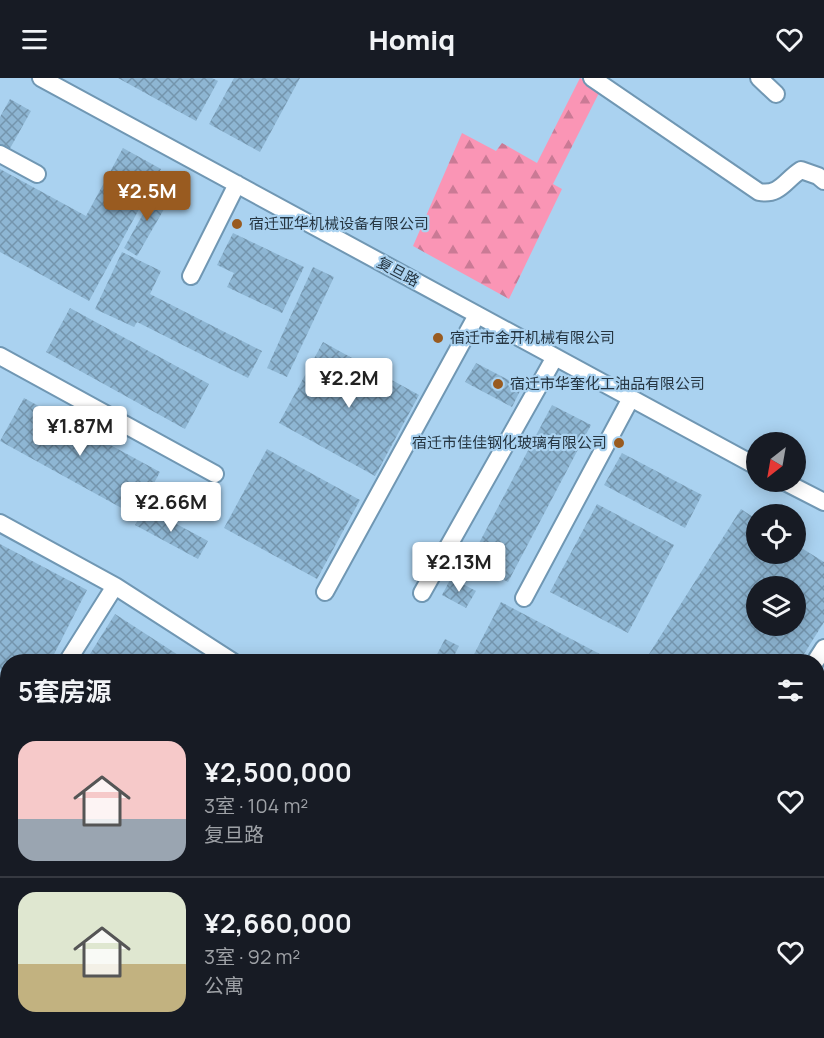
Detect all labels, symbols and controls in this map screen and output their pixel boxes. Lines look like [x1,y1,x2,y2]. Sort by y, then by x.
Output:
text: Homiq [369,21,455,58]
icon: menu [18,23,51,56]
icon: heart [773,23,806,56]
pin: ¥2.5M [105,171,189,222]
text: ¥2.5M [117,177,177,204]
place label: 宿迁亚华机械设备有限公司 [249,213,429,234]
marker: 宿迁亚华机械设备有限公司 [230,217,244,231]
street label: 复旦路 [373,252,423,291]
place label: 宿迁市金开机械有限公司 [450,327,615,348]
marker: 宿迁市金开机械有限公司 [431,331,445,345]
pin: ¥2.2M [307,358,391,409]
text: ¥2.2M [319,364,379,391]
place label: 宿迁市华奎化工油品有限公司 [510,373,705,394]
marker: 宿迁市华奎化工油品有限公司 [491,377,505,391]
pin: ¥1.87M [31,406,129,457]
text: ¥1.87M [47,412,113,439]
place label: 宿迁市佳佳钢化玻璃有限公司 [412,432,607,453]
north arrow [746,432,806,492]
map controls [746,432,806,636]
marker: 宿迁市佳佳钢化玻璃有限公司 [612,436,626,450]
pin: ¥2.66M [122,482,220,533]
text: ¥2.66M [135,488,207,515]
button: locate [746,504,806,564]
pin: ¥2.13M [410,542,508,593]
text: ¥2.13M [426,548,492,575]
button: layers [746,576,806,636]
text: 5套房源 [18,673,111,709]
icon: filters [774,674,807,707]
text: ¥2,500,000 [204,754,352,790]
icon: home [66,765,138,837]
icon: heart [774,785,807,818]
text: 3室 · 104 m² [204,792,308,819]
text: 复旦路 [204,821,264,848]
text: ¥2,660,000 [204,905,352,941]
icon: home [66,916,138,988]
icon: heart [774,936,807,969]
text: 3室 · 92 m² [204,943,300,970]
text: 公寓 [204,972,244,999]

